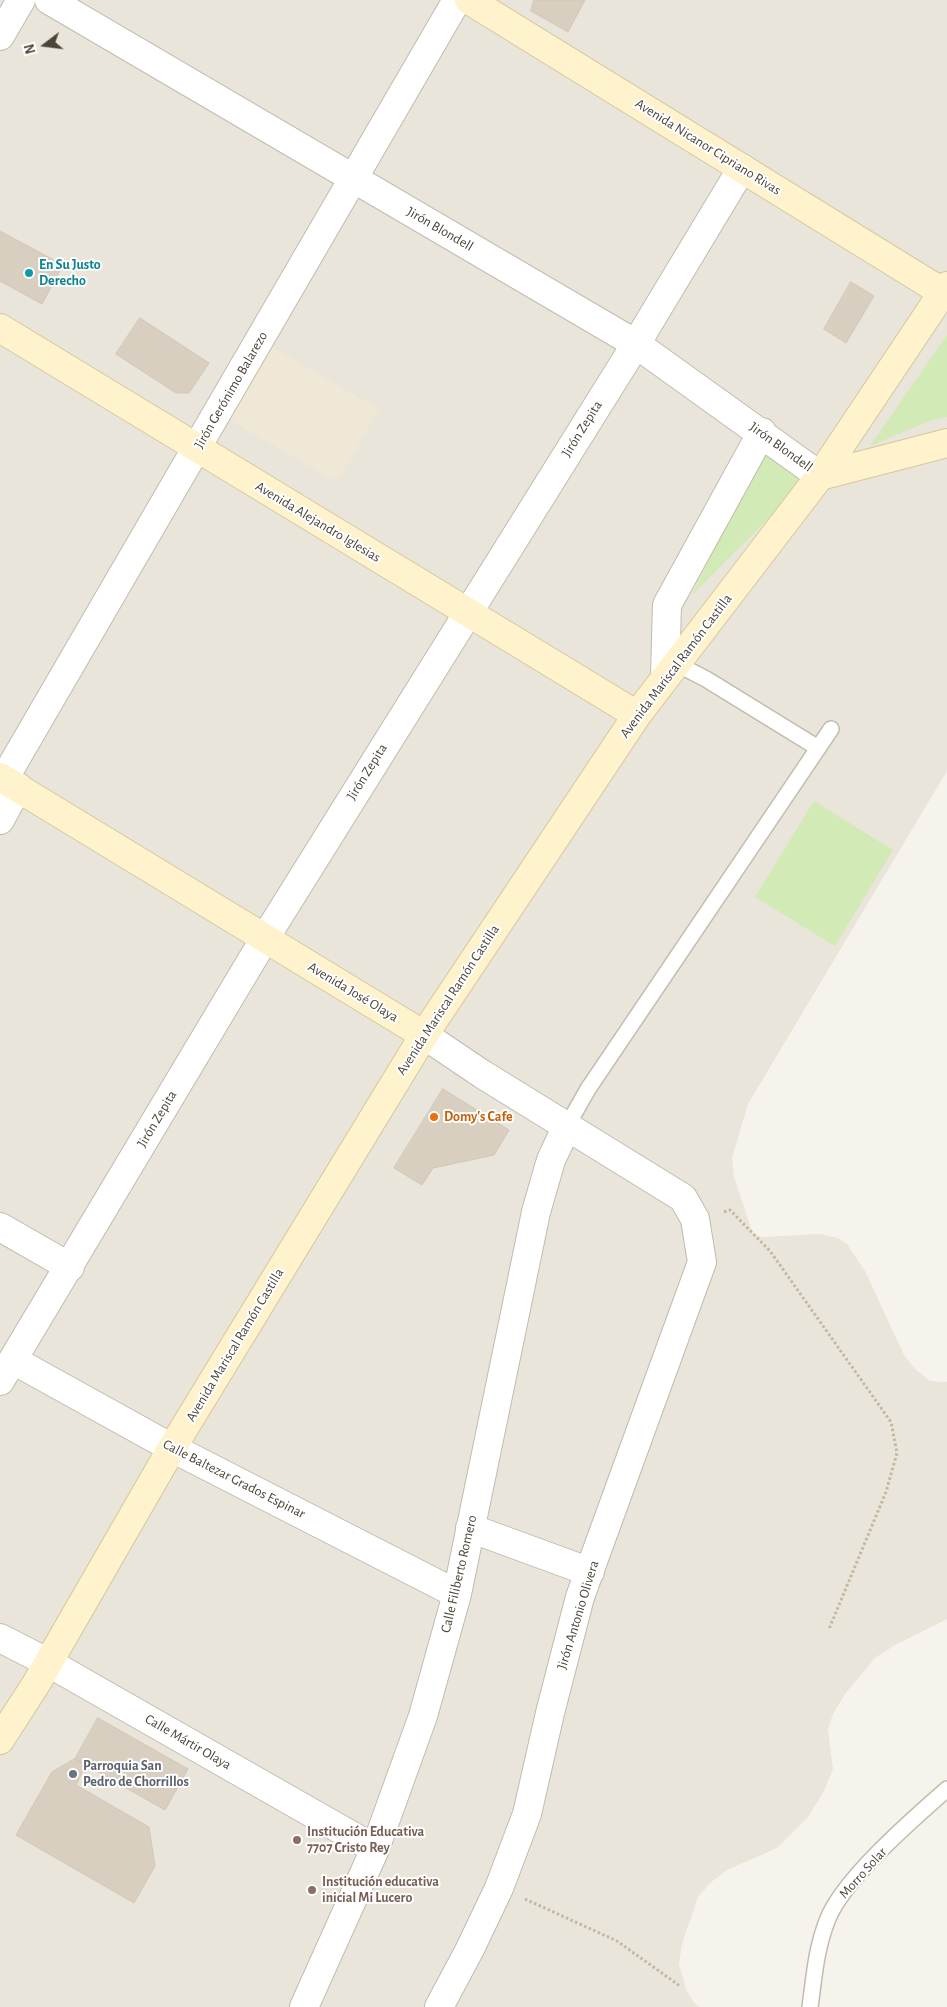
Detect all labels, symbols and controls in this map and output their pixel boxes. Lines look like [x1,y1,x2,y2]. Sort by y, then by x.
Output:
north arrow [20,20,70,70]
text: N [22,42,39,55]
street label: Avenida Nicanor Cipriano Rivas [632,95,784,199]
street label: Jirón Blondell [404,203,476,255]
place label: En Su Justo Derecho [39,257,101,290]
marker: En Su Justo Derecho [23,267,35,279]
street label: Jirón Gerónimo Balarezo [191,328,271,452]
street label: Jirón Zepita [558,398,606,460]
street label: Jirón Blondell [746,418,816,476]
street label: Avenida Alejandro Iglesias [252,478,384,566]
street label: Avenida Mariscal Ramón Castilla [616,591,736,741]
street label: Jirón Zepita [343,741,391,803]
street label: Avenida Mariscal Ramón Castilla [393,922,503,1078]
street label: Avenida José Olaya [305,958,401,1026]
street label: Jirón Zepita [133,1087,181,1151]
place label: Domy's Cafe [444,1109,512,1125]
marker: Domy's Cafe [428,1111,440,1123]
street label: Avenida Mariscal Ramón Castilla [182,1265,288,1425]
street label: Calle Baltezar Grados Espinar [160,1436,308,1522]
street label: Calle Filiberto Romero [437,1513,481,1635]
street label: Jirón Antonio Olivera [553,1558,603,1672]
street label: Calle Mártir Olaya [142,1711,234,1773]
place label: Parroquia San Pedro de Chorrillos [83,1758,189,1790]
marker: Parroquia San Pedro de Chorrillos [67,1768,79,1780]
place label: Institución Educativa 7707 Cristo Rey [307,1824,424,1856]
marker: Institución Educativa 7707 Cristo Rey [291,1834,303,1846]
street label: Morro Solar [836,1844,890,1902]
place label: Institución educativa inicial Mi Lucero [322,1874,439,1906]
marker: Institución educativa inicial Mi Lucero [306,1884,318,1896]

